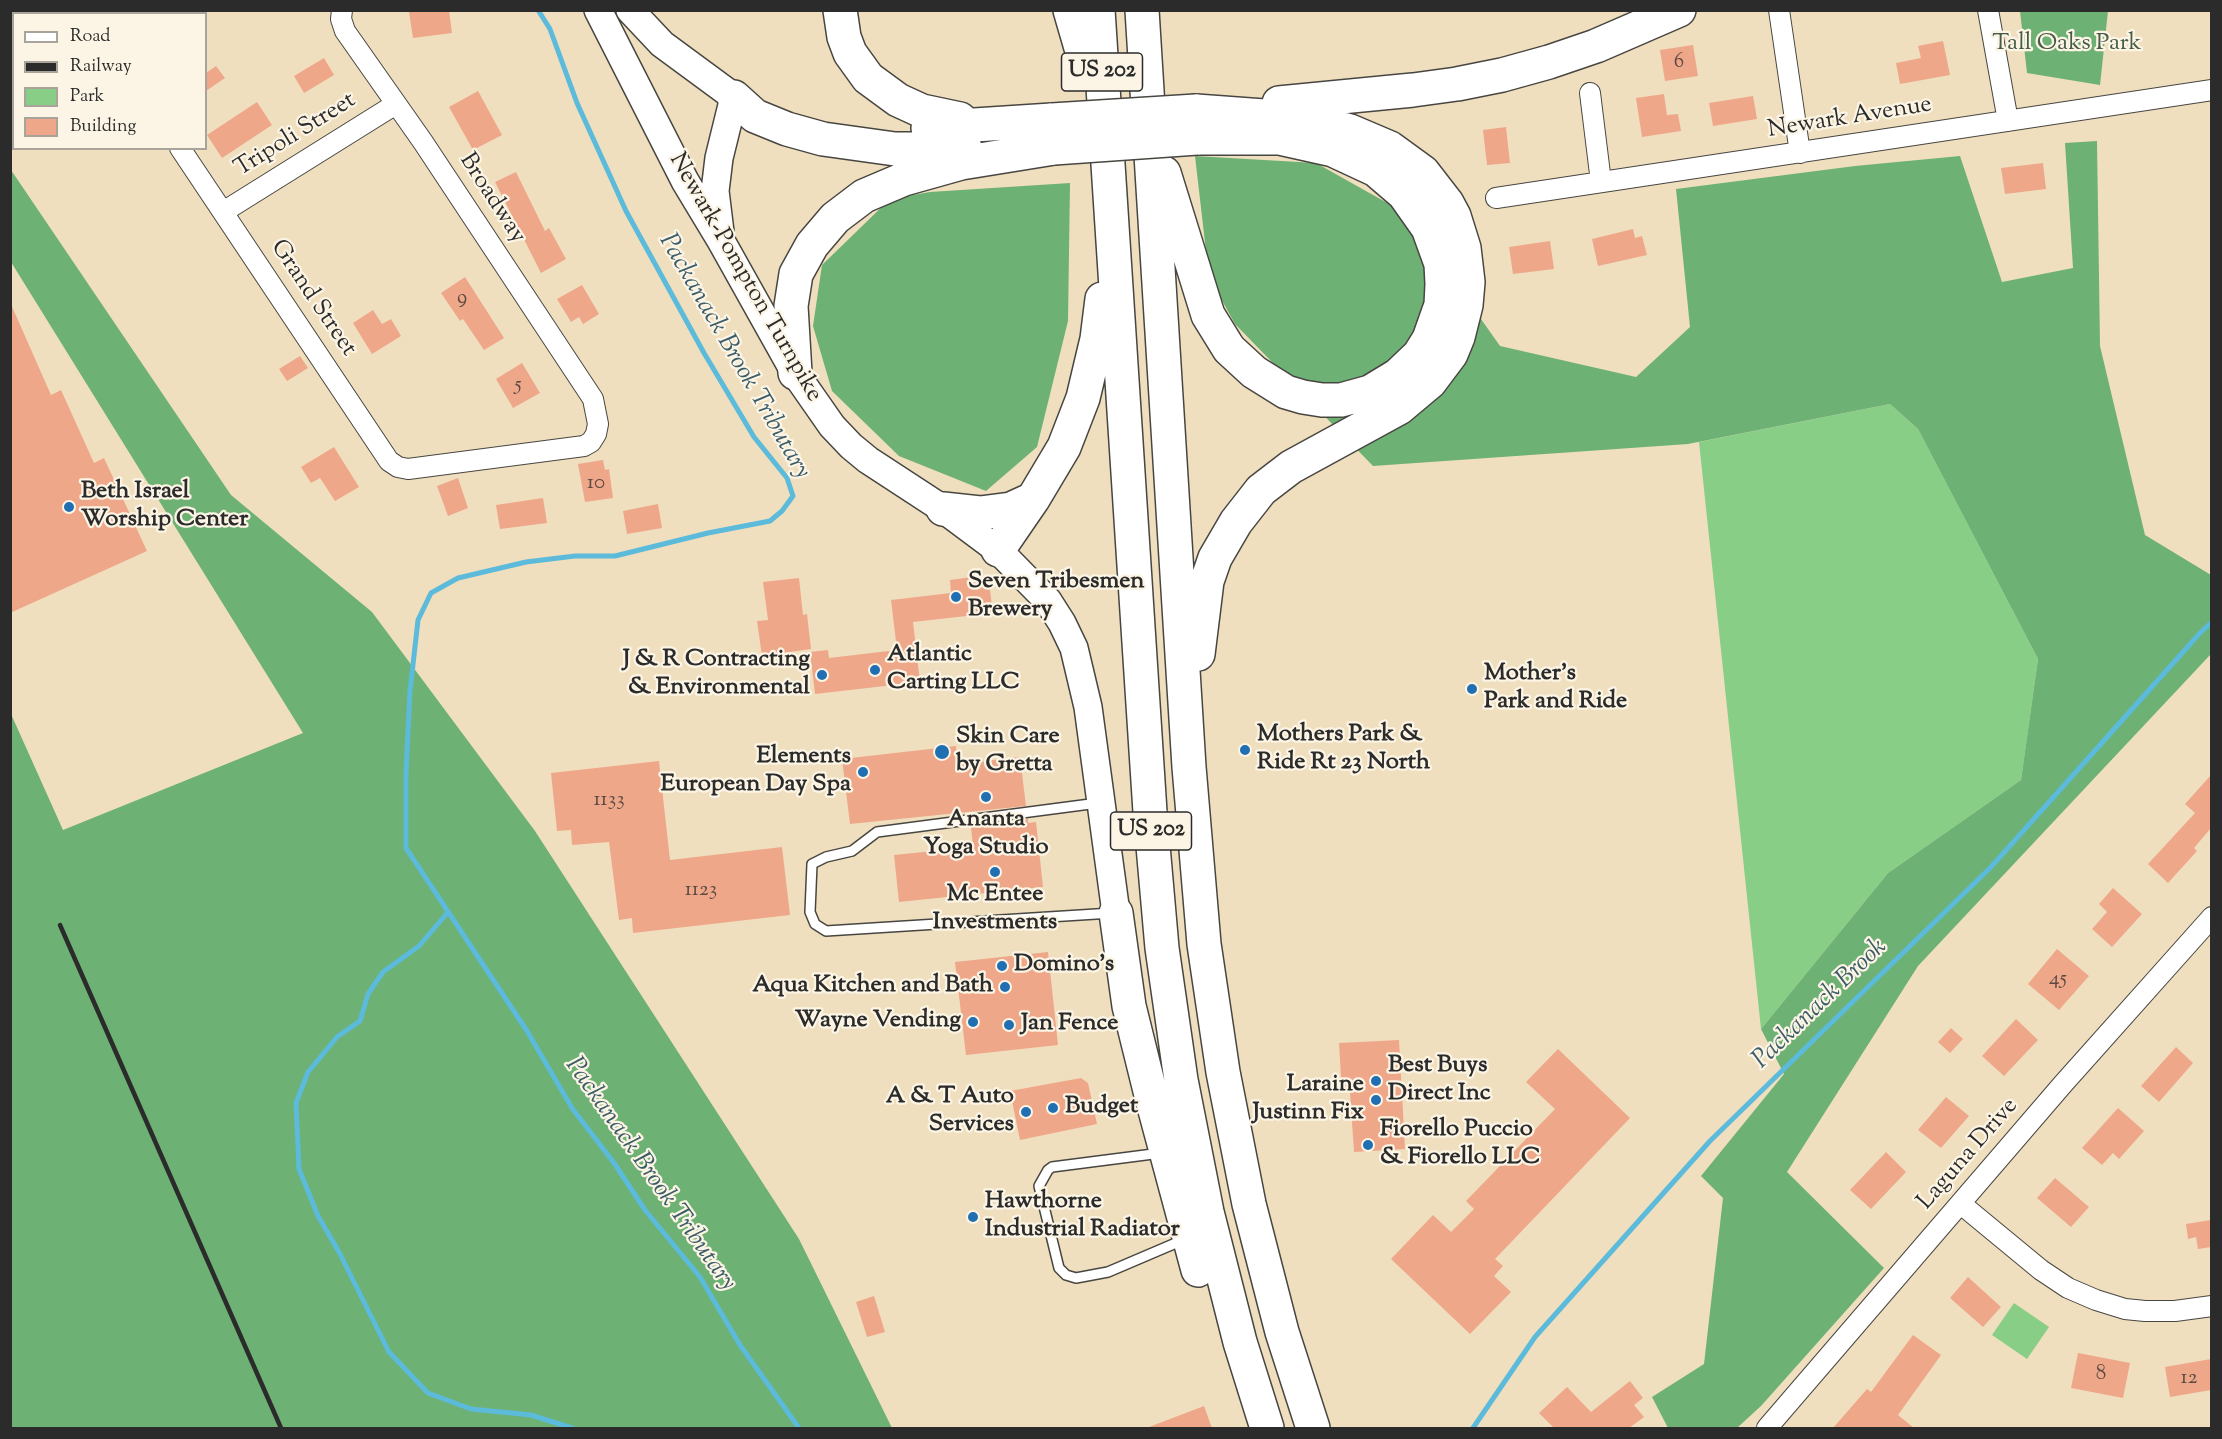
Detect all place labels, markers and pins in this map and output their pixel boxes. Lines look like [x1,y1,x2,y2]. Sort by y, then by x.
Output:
place label: Beth Israel Worship Center [81,479,248,535]
marker: Beth Israel Worship Center [62,500,76,514]
place label: Seven Tribesmen Brewery [968,569,1145,625]
marker: Seven Tribesmen Brewery [949,590,963,604]
place label: Atlantic Carting LLC [887,642,1020,698]
place label: J & R Contracting & Environmental [623,647,810,703]
place label: Mother's Park and Ride [1484,661,1627,717]
marker: Atlantic Carting LLC [868,663,882,677]
marker: J & R Contracting & Environmental [815,668,829,682]
marker: Mother's Park and Ride [1465,682,1479,696]
place label: Mothers Park & Ride Rt 23 North [1257,722,1430,778]
place label: Skin Care by Gretta [956,724,1060,780]
marker: Skin Care by Gretta [933,743,951,761]
marker: Mothers Park & Ride Rt 23 North [1238,743,1252,757]
place label: Elements European Day Spa [660,744,851,800]
marker: Elements European Day Spa [856,765,870,779]
marker: Ananta Yoga Studio [979,790,993,804]
place label: Ananta Yoga Studio [923,807,1049,863]
marker: Mc Entee Investments [988,865,1002,879]
place label: Mc Entee Investments [933,882,1057,938]
place label: Domino's [1014,952,1114,980]
marker: Domino's [995,959,1009,973]
place label: Aqua Kitchen and Bath [752,973,993,1001]
marker: Aqua Kitchen and Bath [998,980,1012,994]
place label: Wayne Vending [795,1008,961,1036]
place label: Jan Fence [1021,1011,1118,1039]
marker: Wayne Vending [966,1015,980,1029]
marker: Jan Fence [1002,1018,1016,1032]
place label: Best Buys Direct Inc [1388,1053,1491,1109]
place label: Laraine Justinn Fix [1252,1072,1364,1128]
marker: Best Buys Direct Inc [1369,1074,1383,1088]
place label: A & T Auto Services [886,1084,1014,1140]
marker: Laraine Justinn Fix [1369,1093,1383,1107]
place label: Budget [1065,1094,1138,1122]
marker: Budget [1046,1101,1060,1115]
marker: A & T Auto Services [1019,1105,1033,1119]
place label: Fiorello Puccio & Fiorello LLC [1380,1117,1540,1173]
marker: Fiorello Puccio & Fiorello LLC [1361,1138,1375,1152]
place label: Hawthorne Industrial Radiator [985,1189,1180,1245]
marker: Hawthorne Industrial Radiator [966,1210,980,1224]

